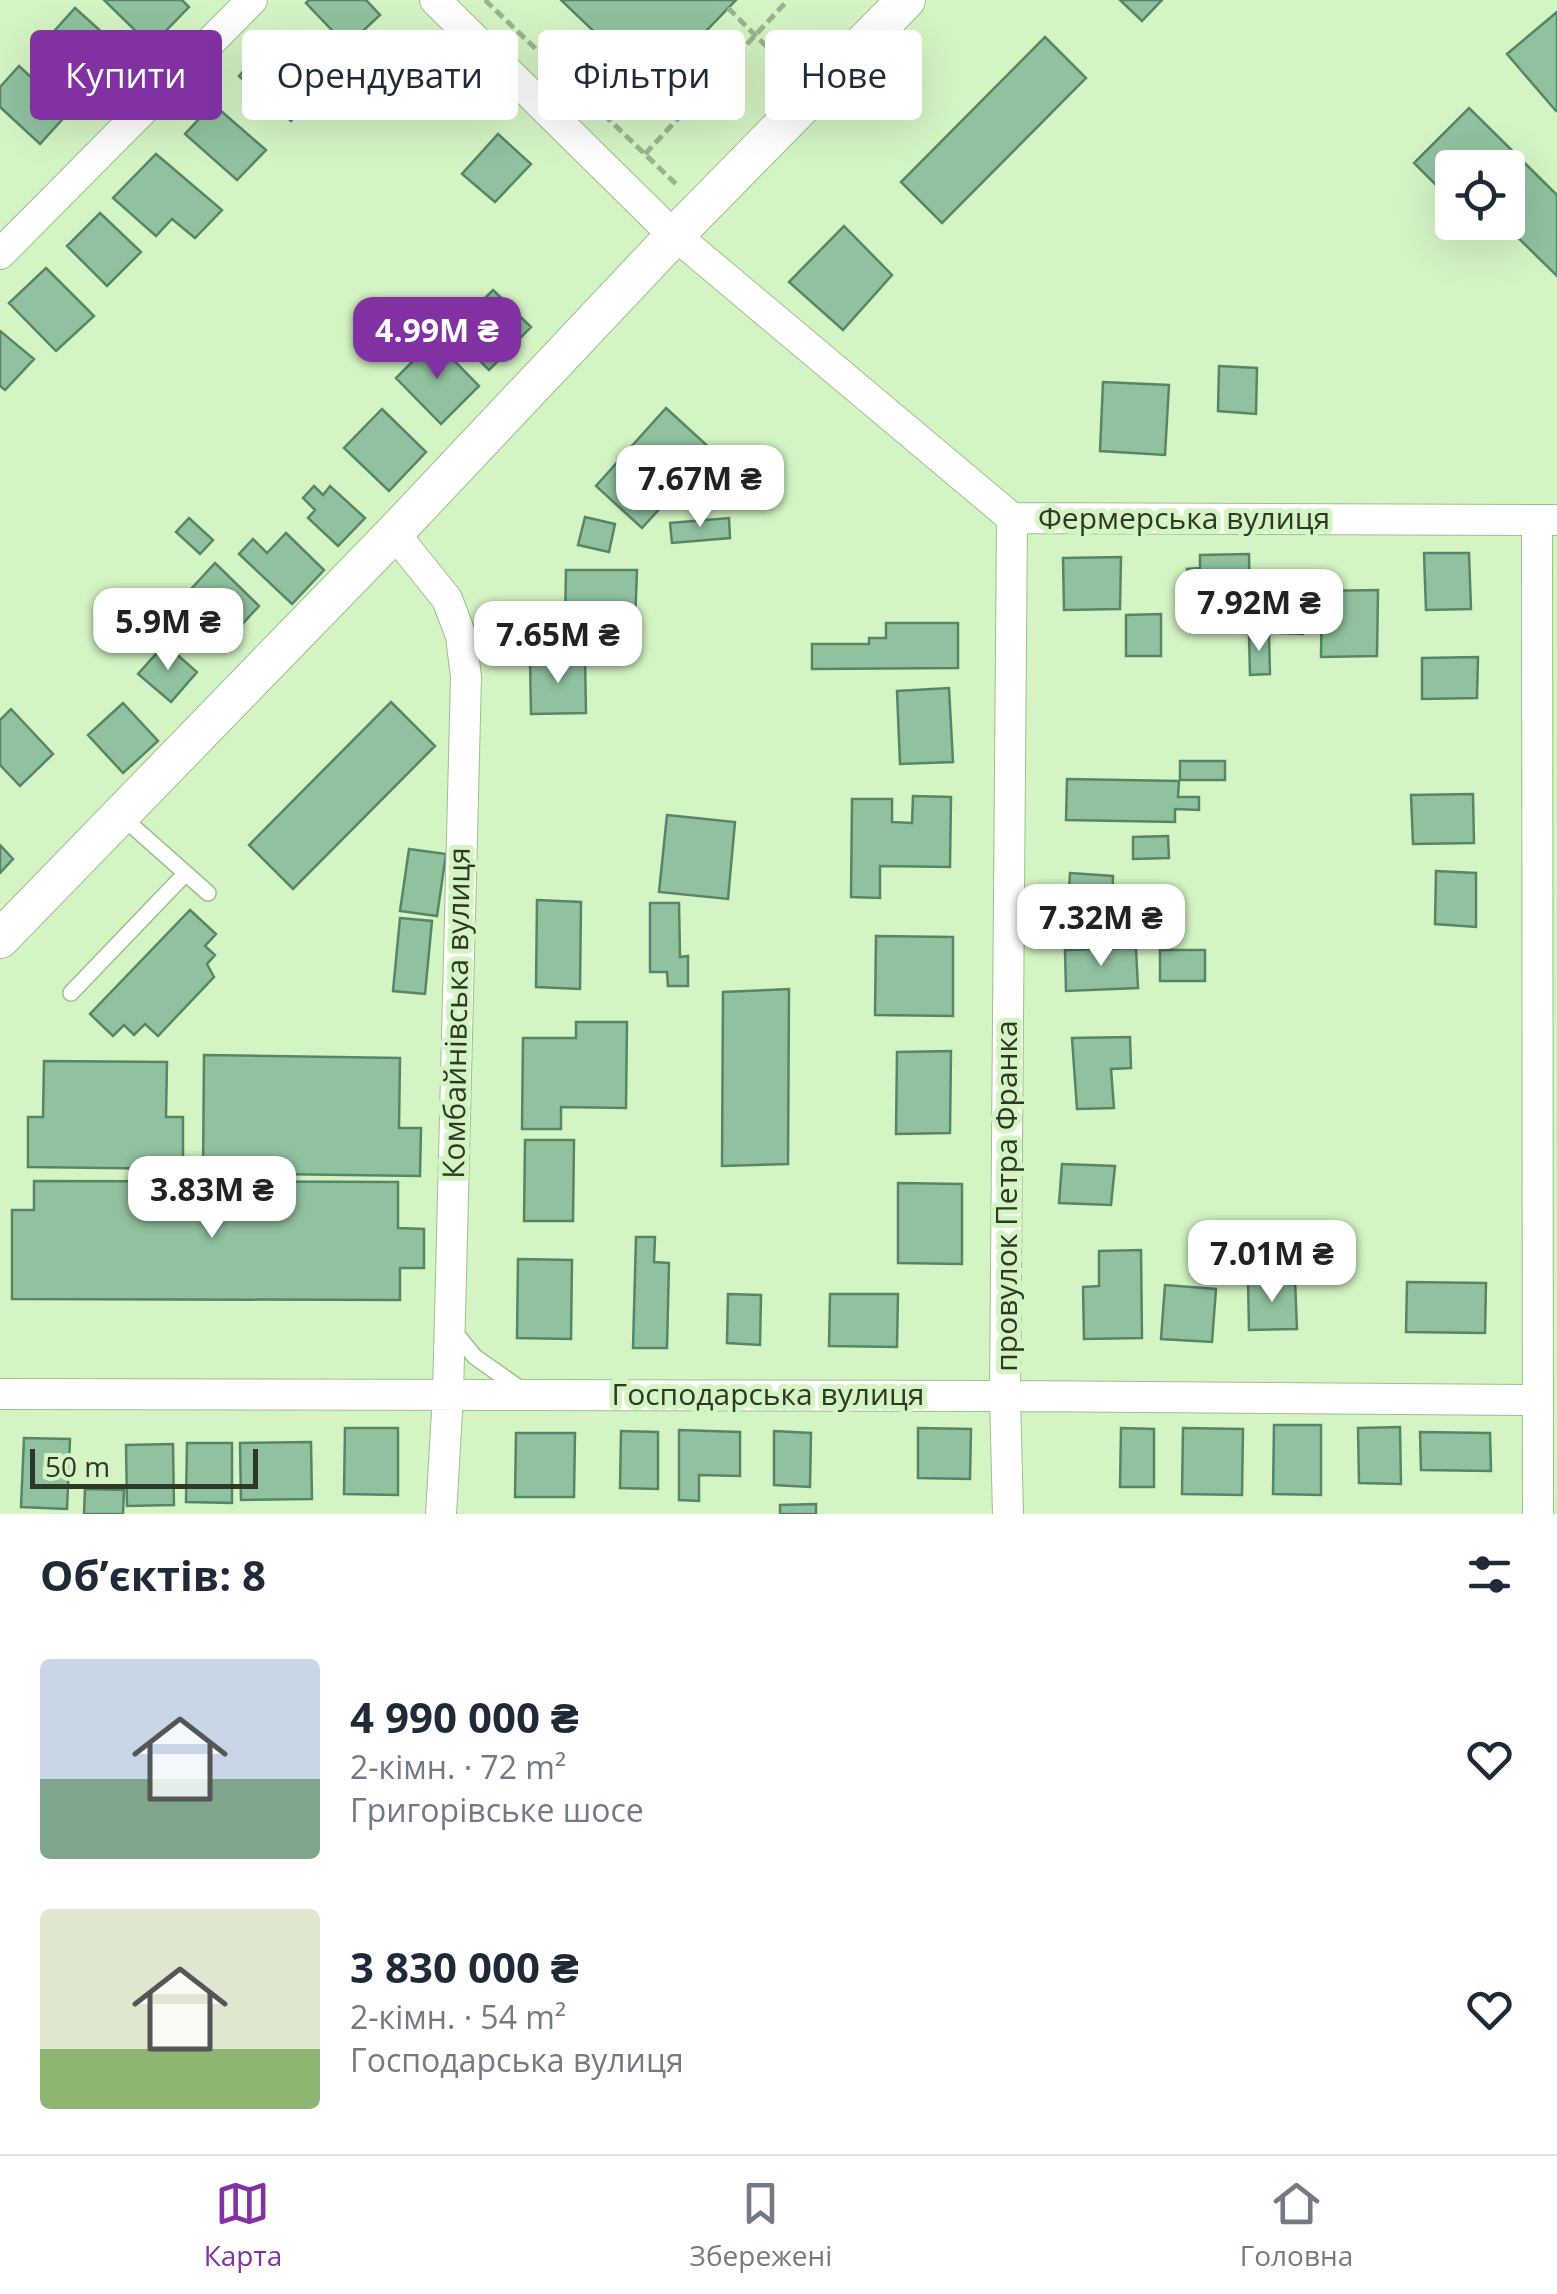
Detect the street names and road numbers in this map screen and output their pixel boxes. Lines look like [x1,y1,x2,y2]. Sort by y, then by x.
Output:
street label: Фермерська вулиця [1038,497,1330,538]
street label: Комбайнівська вулиця [432,847,479,1179]
street label: провулок Петра Франка [985,1020,1026,1372]
street label: Господарська вулиця [612,1373,924,1414]

